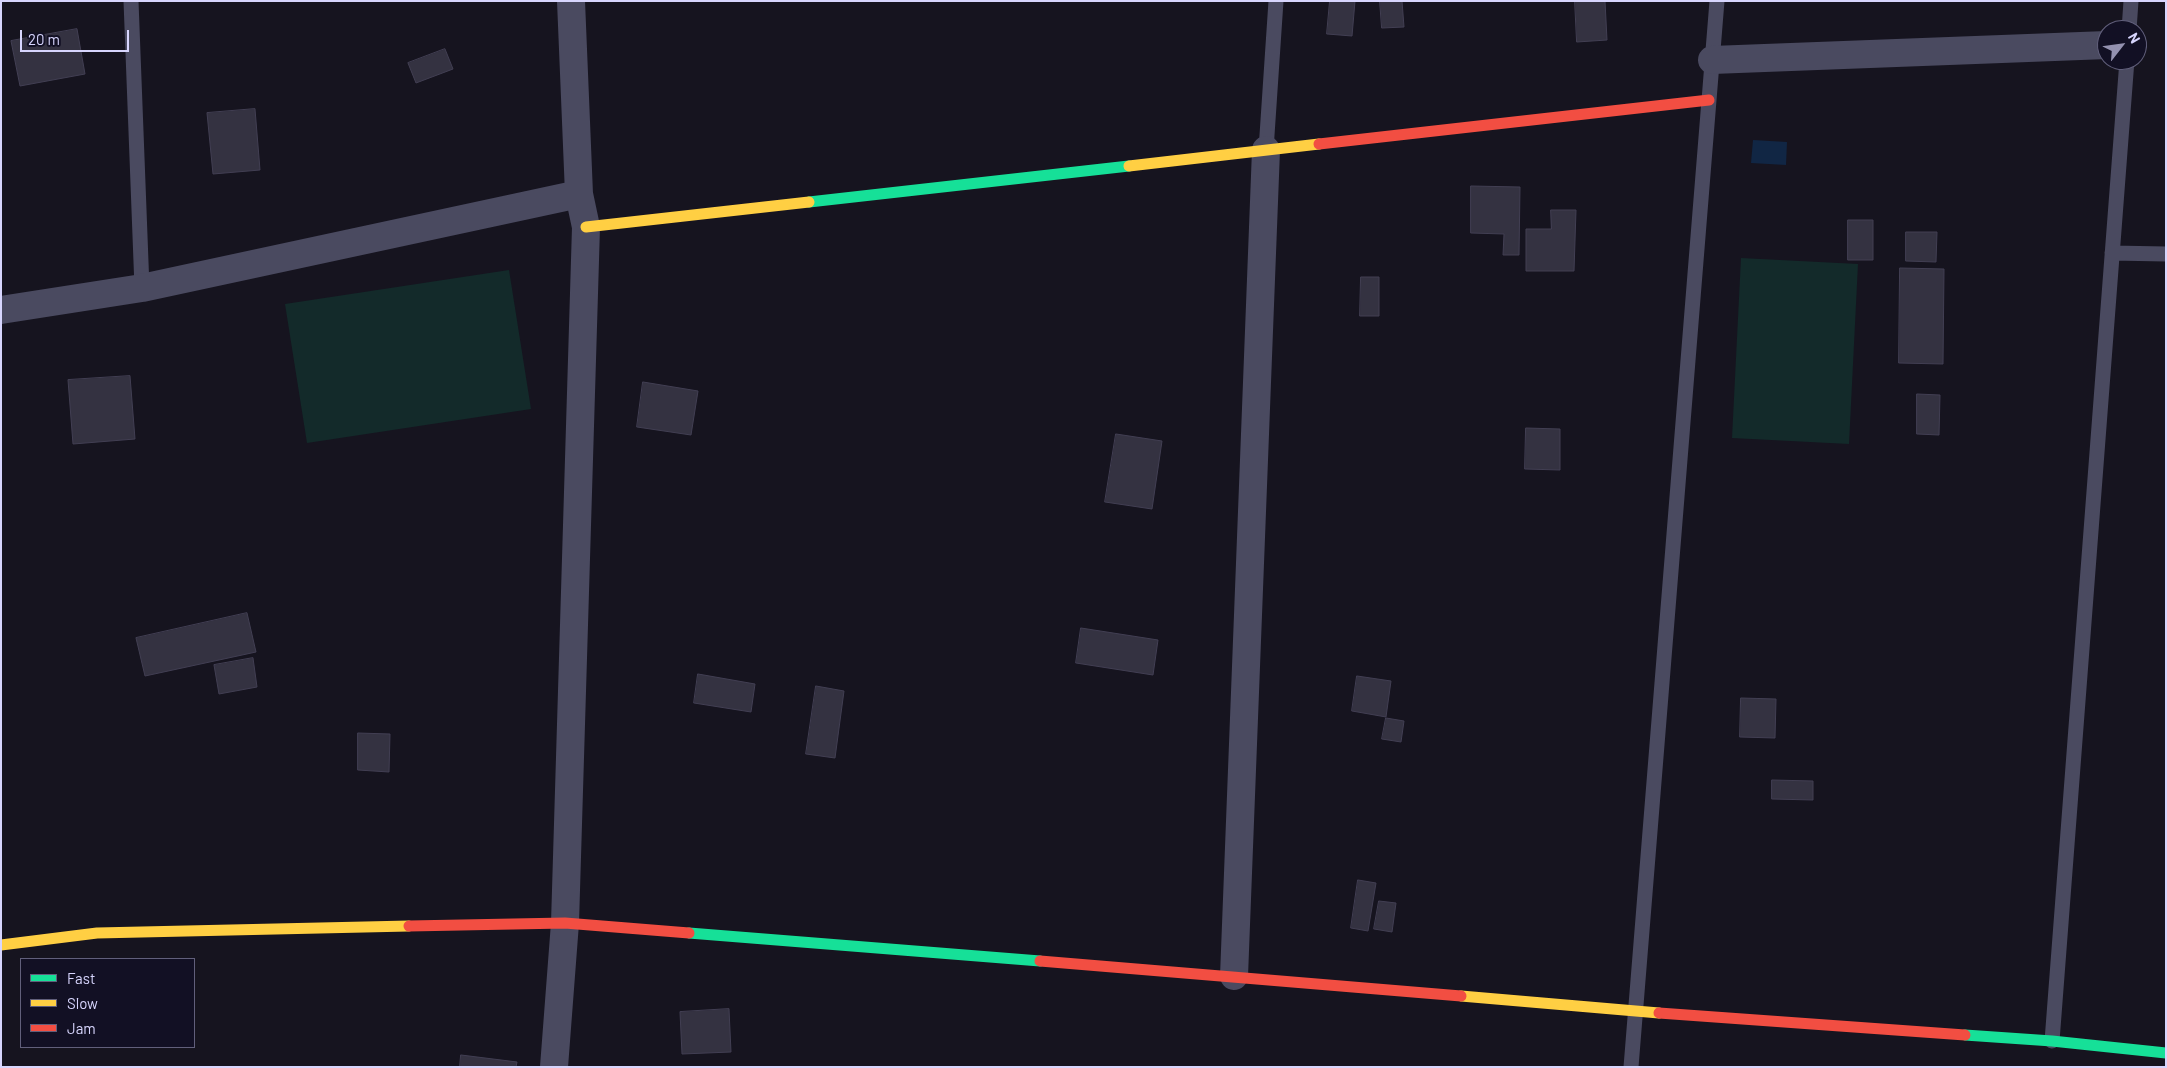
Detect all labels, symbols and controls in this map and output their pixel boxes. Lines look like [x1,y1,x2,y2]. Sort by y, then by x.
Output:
scale bar [22,20,131,52]
north arrow [2097,20,2147,70]
text: N [2125,29,2144,46]
text: 20 m [28,30,60,48]
legend [20,958,195,1048]
text: Fast [67,969,95,987]
text: Slow [67,994,98,1012]
text: Jam [67,1019,96,1037]

